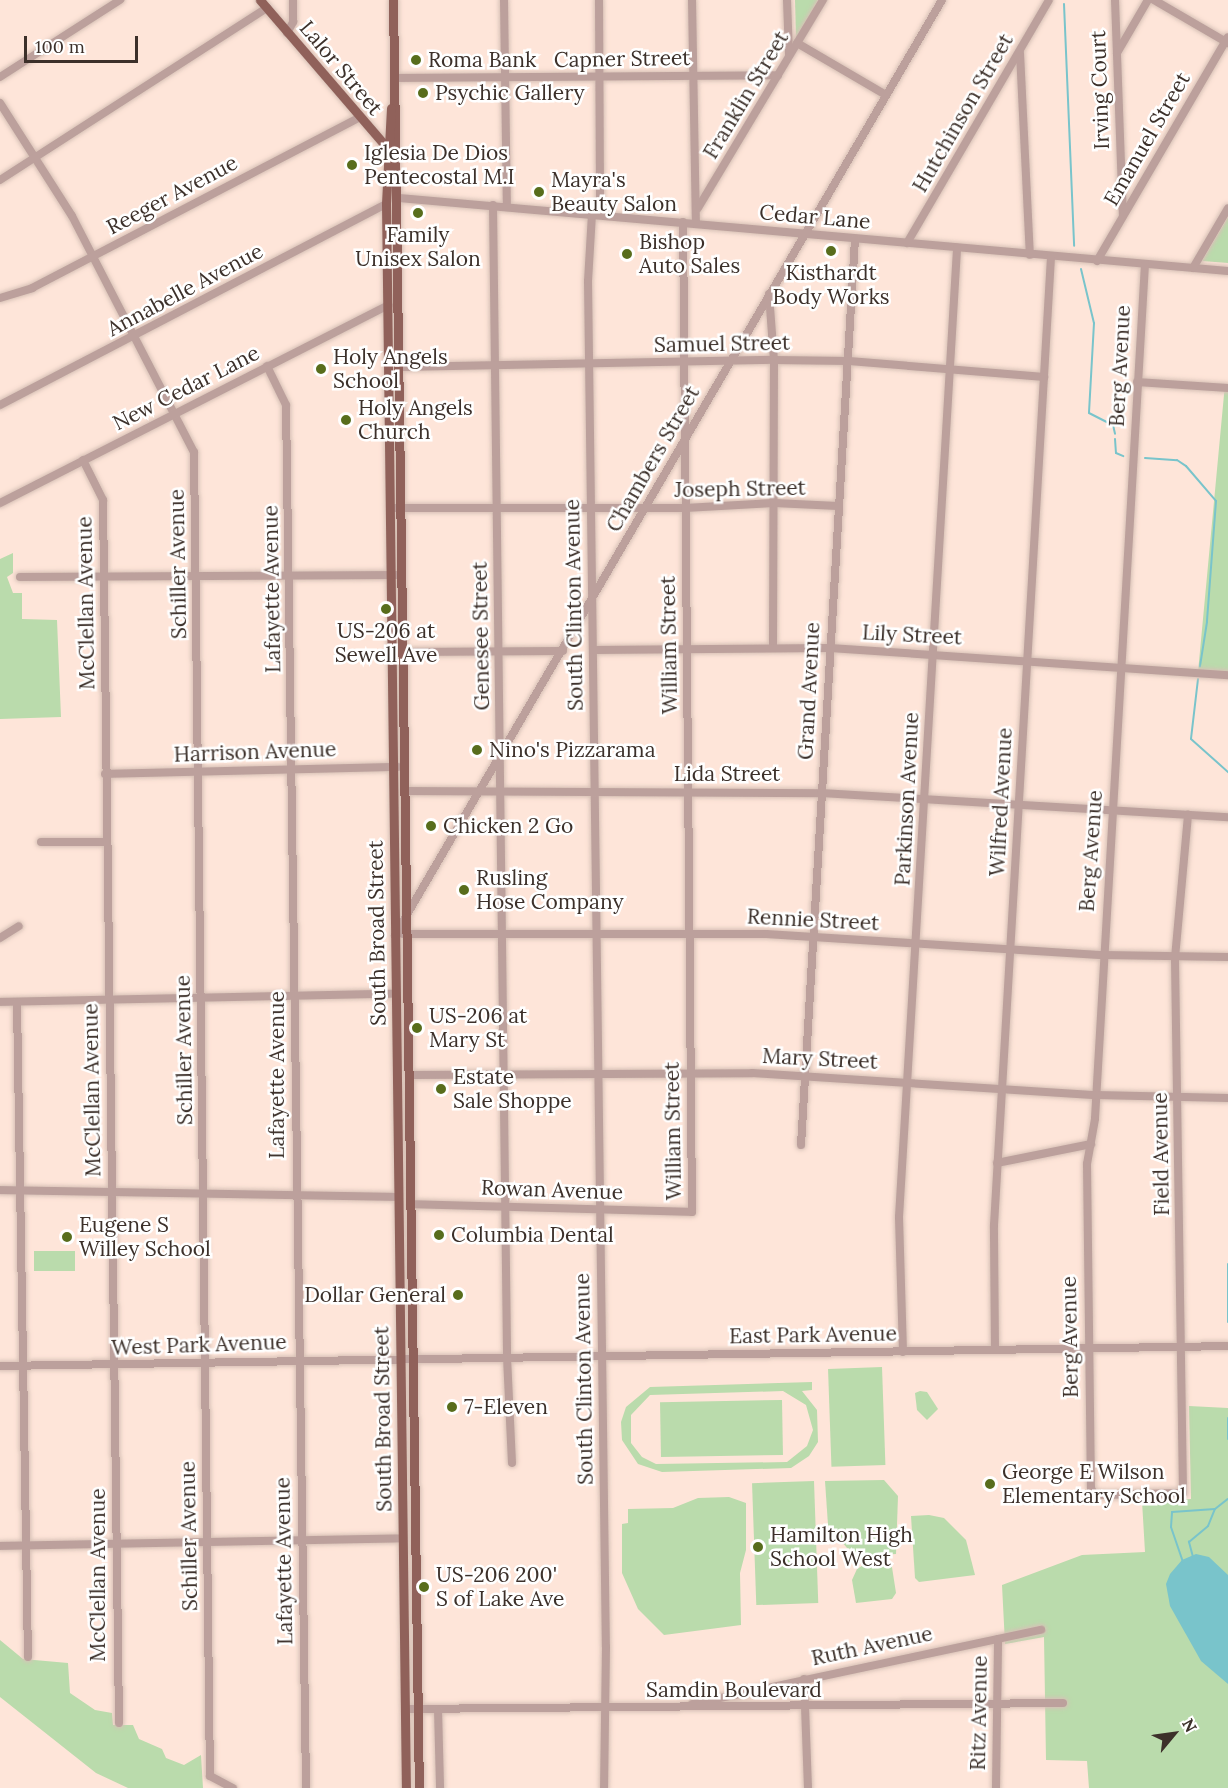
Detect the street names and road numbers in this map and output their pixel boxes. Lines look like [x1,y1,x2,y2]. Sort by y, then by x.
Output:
street label: Lalor Street [294,16,388,120]
street label: Franklin Street [698,27,794,163]
street label: Hutchinson Street [907,29,1019,197]
street label: Irving Court [1085,30,1115,150]
street label: Capner Street [554,45,690,73]
street label: Emanuel Street [1099,68,1195,210]
street label: Reeger Avenue [102,150,242,240]
street label: Cedar Lane [758,200,872,234]
street label: Annabelle Avenue [103,238,267,342]
street label: Berg Avenue [1104,305,1136,427]
street label: Samuel Street [654,330,790,358]
street label: New Cedar Lane [109,340,263,436]
street label: Chambers Street [601,382,705,536]
street label: Joseph Street [674,475,806,503]
street label: Schiller Avenue [164,489,192,639]
street label: South Clinton Avenue [560,499,588,711]
street label: Lafayette Avenue [258,505,286,673]
street label: McClellan Avenue [72,516,100,690]
street label: Genesee Street [467,561,495,711]
street label: William Street [655,576,683,714]
street label: Lily Street [862,620,962,650]
street label: Grand Avenue [793,622,825,760]
street label: Parkinson Avenue [890,712,924,886]
street label: Wilfred Avenue [985,727,1017,877]
street label: Harrison Avenue [173,737,337,767]
street label: Lida Street [674,761,780,787]
street label: Berg Avenue [1074,789,1108,913]
street label: South Broad Street [363,840,391,1026]
street label: Rennie Street [746,904,880,936]
street label: Schiller Avenue [170,975,198,1125]
street label: Lafayette Avenue [264,991,290,1159]
street label: McClellan Avenue [78,1003,106,1177]
street label: Mary Street [762,1043,878,1075]
street label: William Street [659,1062,687,1200]
street label: Field Avenue [1147,1092,1175,1216]
street label: Rowan Avenue [481,1175,623,1205]
street label: South Clinton Avenue [570,1273,598,1485]
street label: Berg Avenue [1056,1276,1084,1398]
street label: East Park Avenue [729,1321,897,1349]
street label: South Broad Street [369,1326,397,1512]
street label: West Park Avenue [111,1329,287,1361]
street label: Schiller Avenue [175,1461,203,1611]
street label: Lafayette Avenue [270,1477,298,1645]
street label: McClellan Avenue [85,1488,111,1662]
street label: Ruth Avenue [809,1621,935,1671]
street label: Ritz Avenue [965,1655,993,1771]
street label: Samdin Boulevard [646,1677,822,1703]

